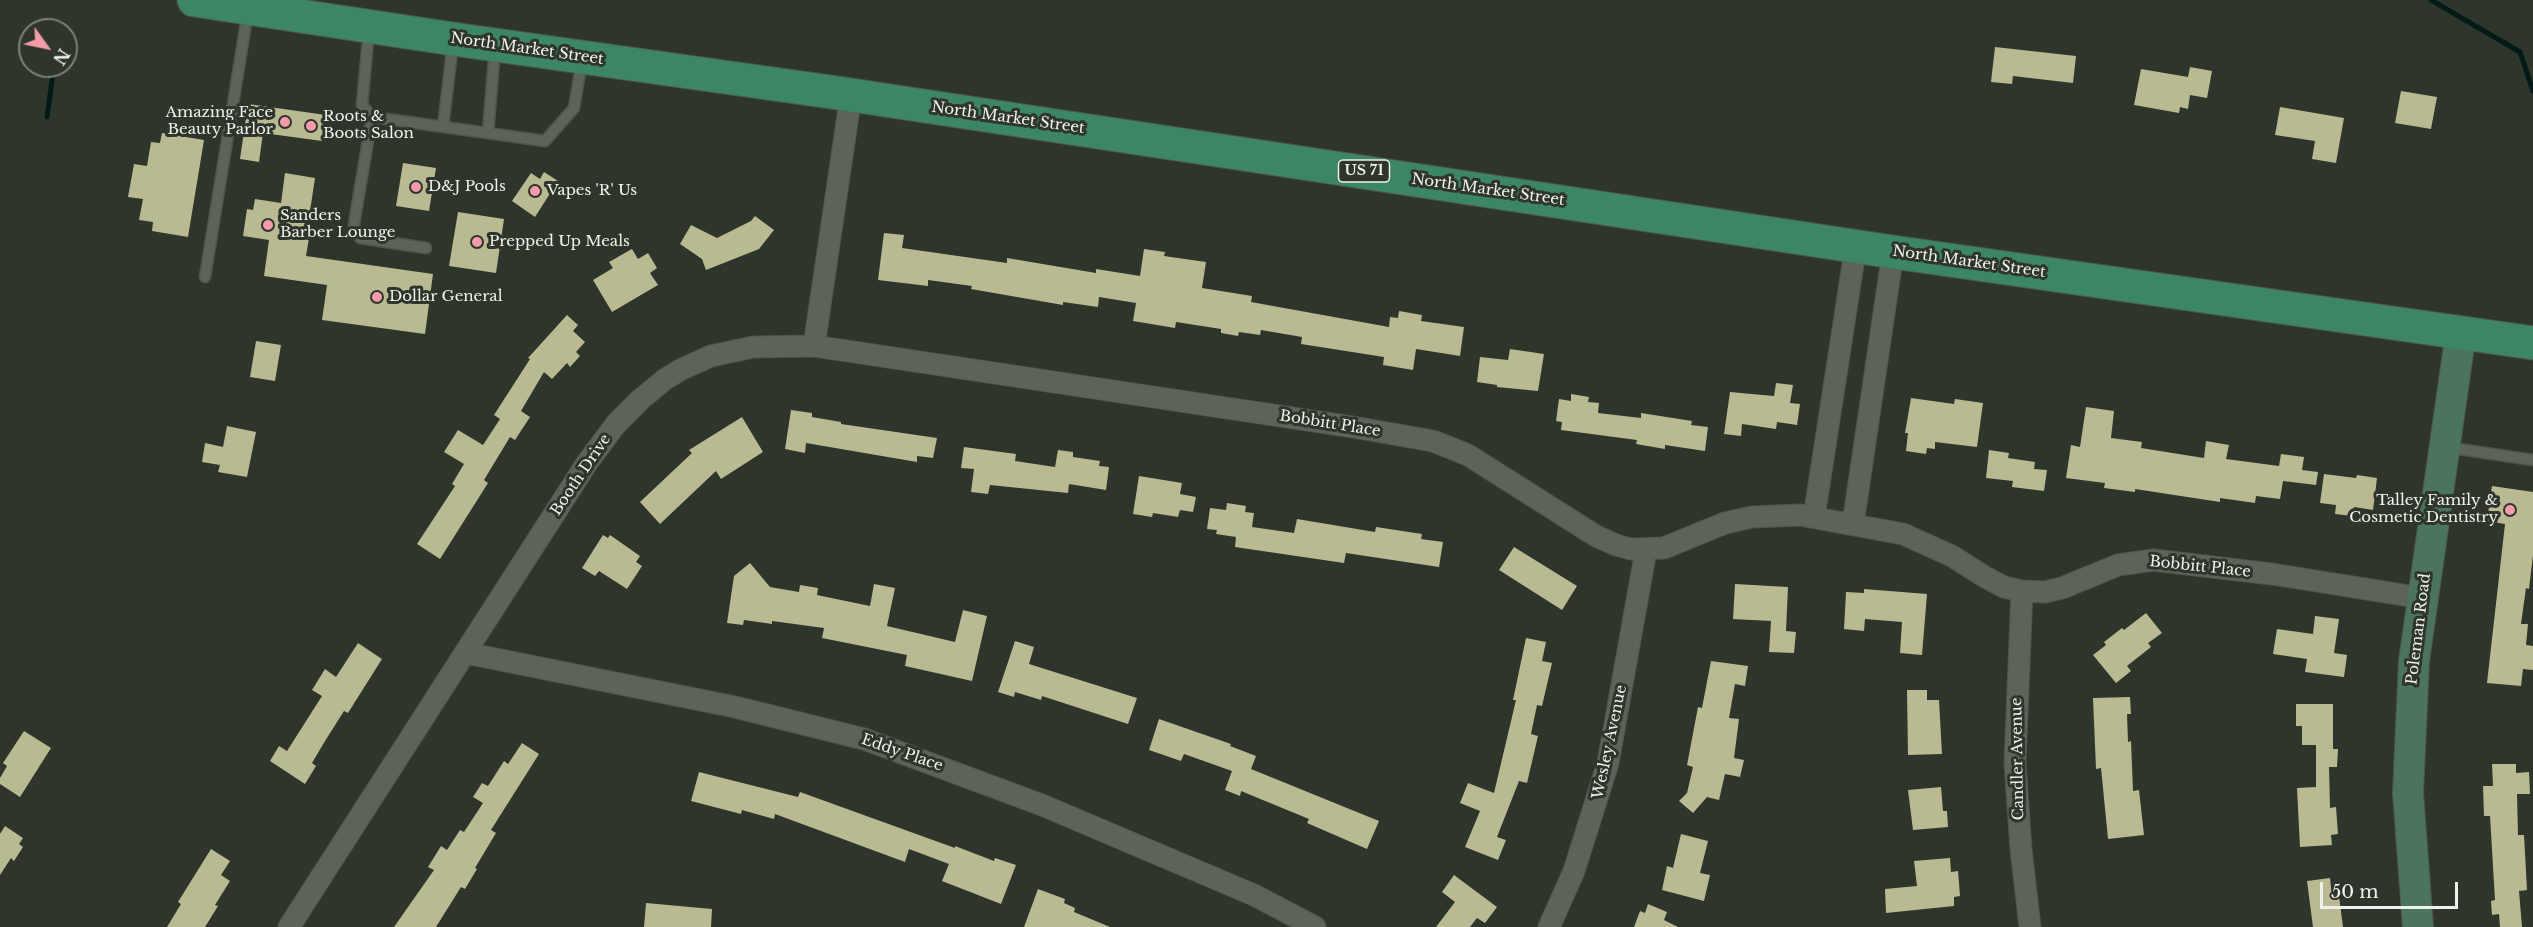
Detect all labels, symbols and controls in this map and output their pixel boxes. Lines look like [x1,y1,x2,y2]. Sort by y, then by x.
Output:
north arrow [18,18,78,78]
street label: North Market Street [449,29,605,69]
text: N [49,45,74,68]
street label: North Market Street [930,98,1086,138]
place label: Amazing Face Beauty Parlor [165,104,273,139]
place label: Roots & Boots Salon [323,108,414,143]
marker: Amazing Face Beauty Parlor [278,115,292,129]
marker: Roots & Boots Salon [304,119,318,133]
road number: US 71 [1338,160,1390,182]
street label: North Market Street [1410,170,1566,210]
place label: D&J Pools [428,178,506,196]
marker: D&J Pools [409,180,423,194]
place label: Vapes 'R' Us [547,182,637,200]
marker: Vapes 'R' Us [528,184,542,198]
place label: Sanders Barber Lounge [280,207,395,242]
marker: Sanders Barber Lounge [261,218,275,232]
place label: Prepped Up Meals [489,233,630,251]
marker: Prepped Up Meals [470,235,484,249]
street label: North Market Street [1891,242,2047,282]
place label: Dollar General [389,288,503,306]
marker: Dollar General [370,290,384,304]
street label: Bobbitt Place [1278,407,1382,441]
street label: Booth Drive [547,431,615,519]
place label: Talley Family & Cosmetic Dentistry [2349,492,2498,527]
marker: Talley Family & Cosmetic Dentistry [2503,503,2517,517]
street label: Bobbitt Place [2148,553,2252,581]
street label: Poleman Road [2403,572,2435,686]
street label: Wesley Avenue [1589,683,1631,801]
street label: Candler Avenue [2008,697,2028,821]
street label: Eddy Place [859,731,945,775]
scale bar [2323,870,2461,908]
text: 50 m [2331,881,2379,903]

